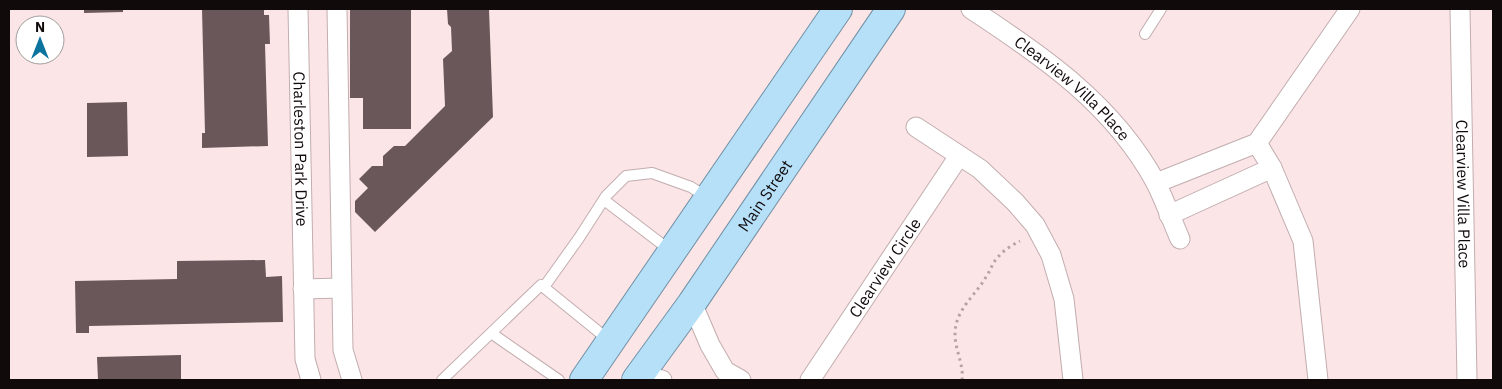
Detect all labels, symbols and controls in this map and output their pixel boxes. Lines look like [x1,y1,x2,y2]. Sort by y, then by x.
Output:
north arrow [15,15,65,65]
text: N [35,18,45,36]
street label: Clearview Villa Place [1011,31,1135,145]
street label: Charleston Park Drive [289,71,312,227]
street label: Clearview Villa Place [1452,120,1475,269]
street label: Main Street [733,156,796,235]
street label: Clearview Circle [845,214,925,321]

